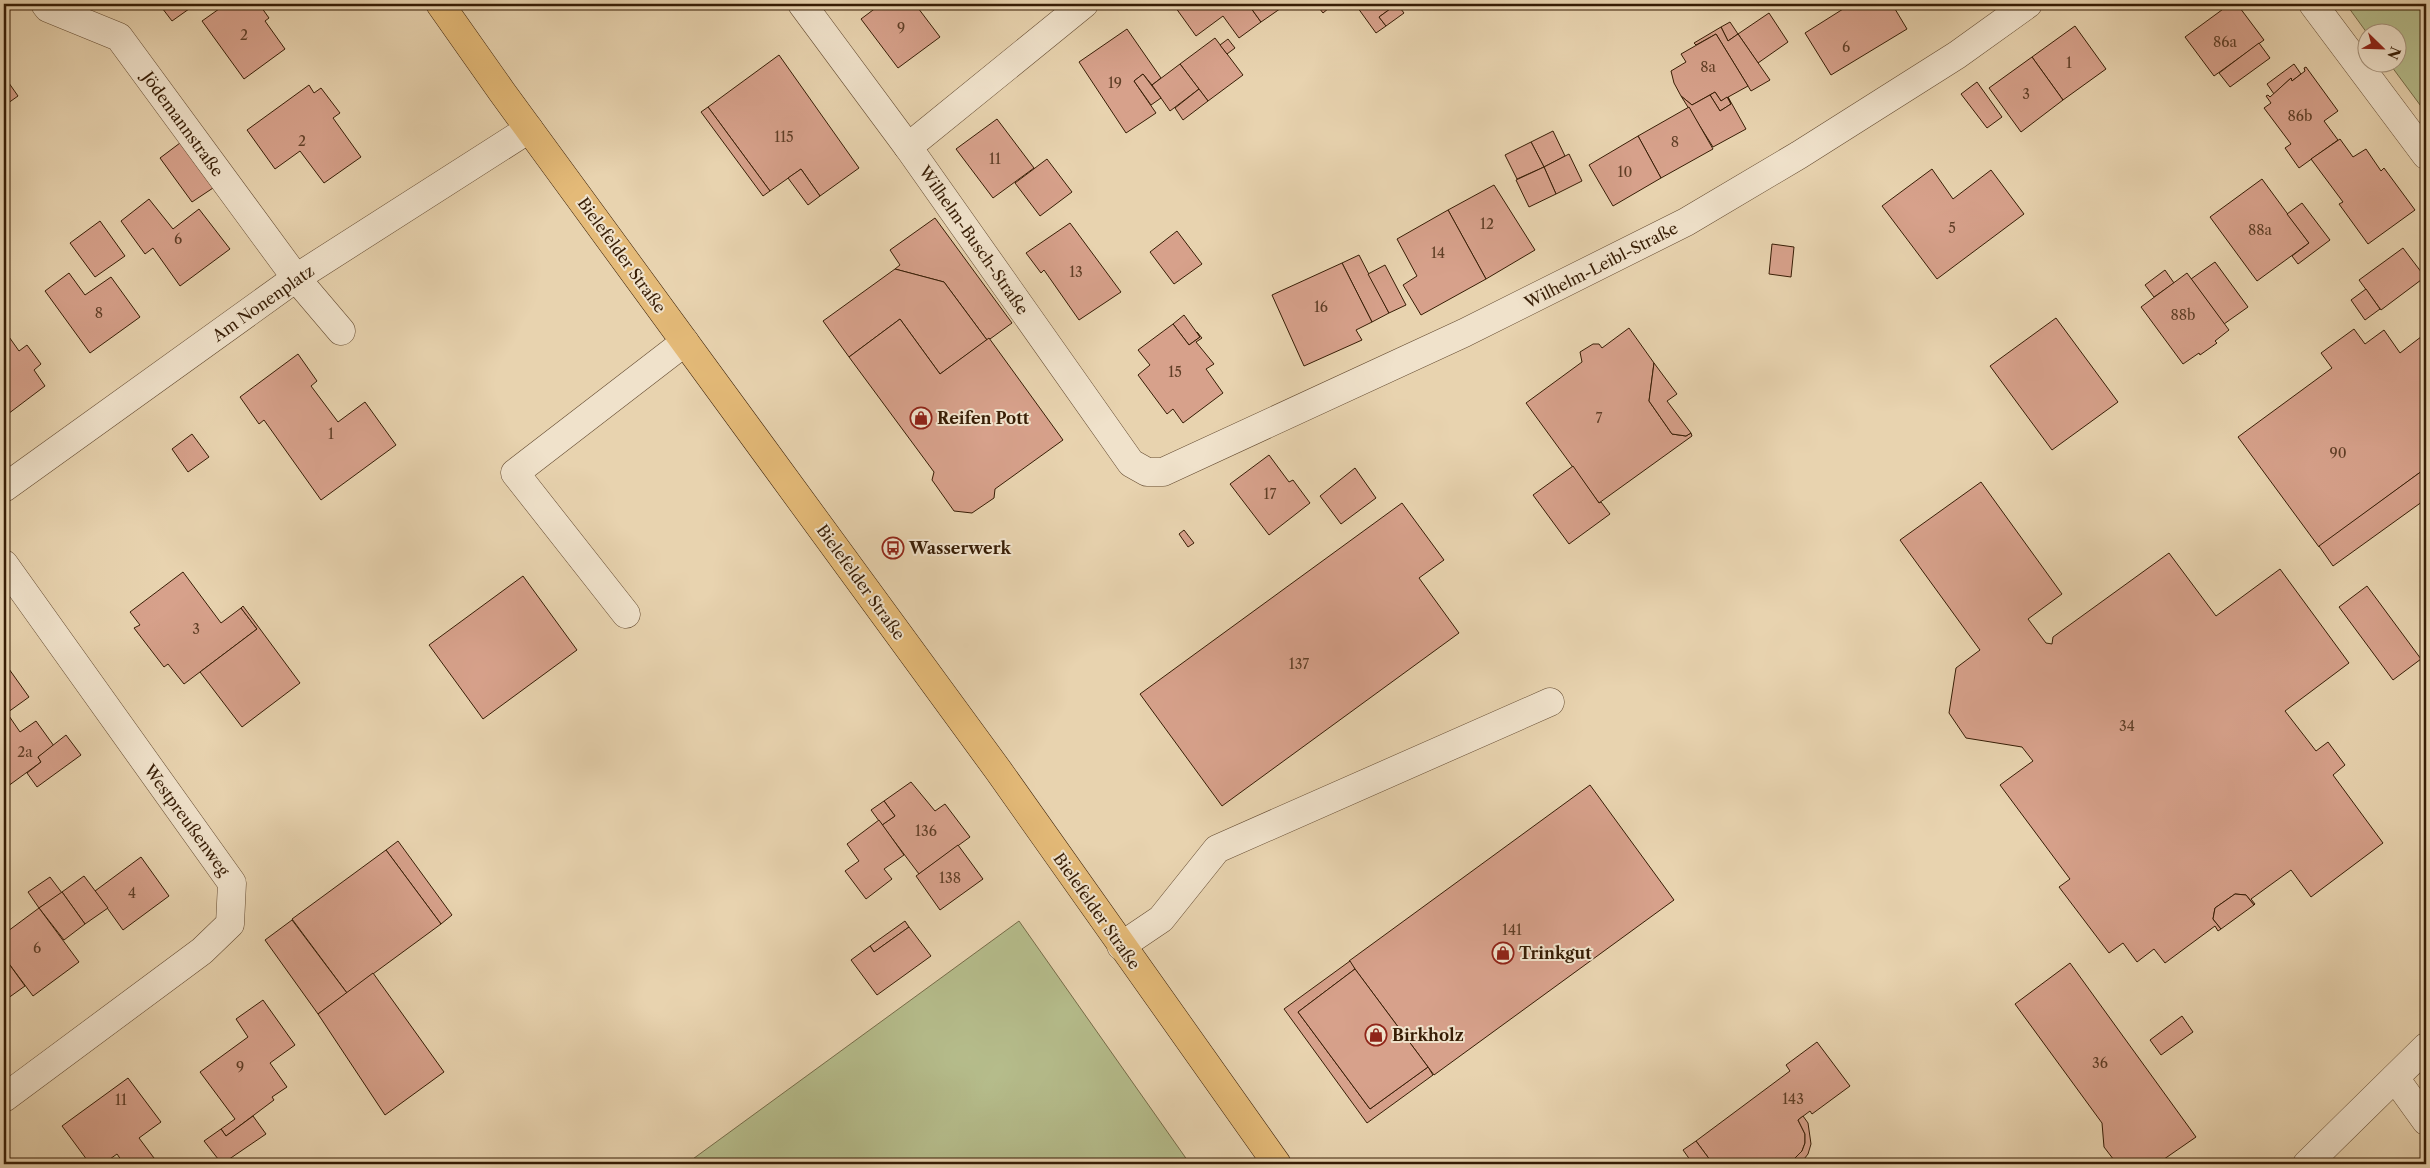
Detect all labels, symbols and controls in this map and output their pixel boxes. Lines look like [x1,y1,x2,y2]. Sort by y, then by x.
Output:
house number: 9 [897,19,905,37]
north arrow [2358,22,2408,72]
house number: 2 [240,26,248,44]
house number: 86a [2213,33,2238,51]
house number: 6 [1842,38,1850,56]
text: N [2383,44,2405,62]
house number: 1 [2066,54,2072,72]
house number: 8a [1700,58,1716,76]
street label: Jödemannstraße [136,65,228,180]
house number: 19 [1108,74,1122,92]
house number: 3 [2022,85,2030,103]
house number: 86b [2288,107,2312,125]
house number: 115 [774,128,794,146]
house number: 2 [298,132,306,150]
house number: 8 [1671,133,1679,151]
house number: 11 [989,150,1001,168]
street label: Wilhelm-Busch-Straße [914,161,1033,318]
house number: 10 [1618,163,1632,181]
street label: Bielefelder Straße [573,193,671,317]
house number: 12 [1480,215,1494,233]
street label: Wilhelm-Leibl-Straße [1520,218,1681,313]
house number: 5 [1948,219,1956,237]
house number: 88a [2248,221,2273,239]
house number: 6 [174,230,182,248]
house number: 14 [1431,244,1445,262]
street label: Am Nonenplatz [207,261,318,346]
house number: 13 [1069,263,1083,281]
house number: 16 [1314,298,1328,316]
house number: 8 [95,304,103,322]
house number: 88b [2170,306,2196,324]
house number: 15 [1168,363,1182,381]
shop icon: Reifen Pott [909,406,933,430]
place label: Reifen Pott [937,408,1030,428]
house number: 7 [1596,409,1603,427]
house number: 1 [328,425,334,443]
house number: 90 [2329,444,2347,462]
house number: 17 [1264,485,1276,503]
street label: Bielefelder Straße [812,520,910,644]
bus stop icon: Wasserwerk [881,536,905,560]
place label: Wasserwerk [908,538,1011,558]
house number: 3 [192,620,200,638]
house number: 137 [1289,655,1309,673]
house number: 34 [2119,717,2135,735]
house number: 2a [17,743,33,761]
street label: Westpreußenweg [139,760,234,880]
house number: 136 [915,822,937,840]
street label: Bielefelder Straße [1049,849,1145,973]
house number: 138 [939,869,961,887]
house number: 4 [128,884,136,902]
house number: 141 [1502,921,1522,939]
house number: 6 [33,939,41,957]
shop icon: Trinkgut [1491,941,1515,965]
place label: Trinkgut [1519,943,1592,963]
shop icon: Birkholz [1364,1023,1388,1047]
place label: Birkholz [1392,1025,1464,1045]
house number: 36 [2092,1054,2108,1072]
house number: 9 [236,1058,244,1076]
house number: 143 [1782,1090,1804,1108]
house number: 11 [115,1091,127,1109]

